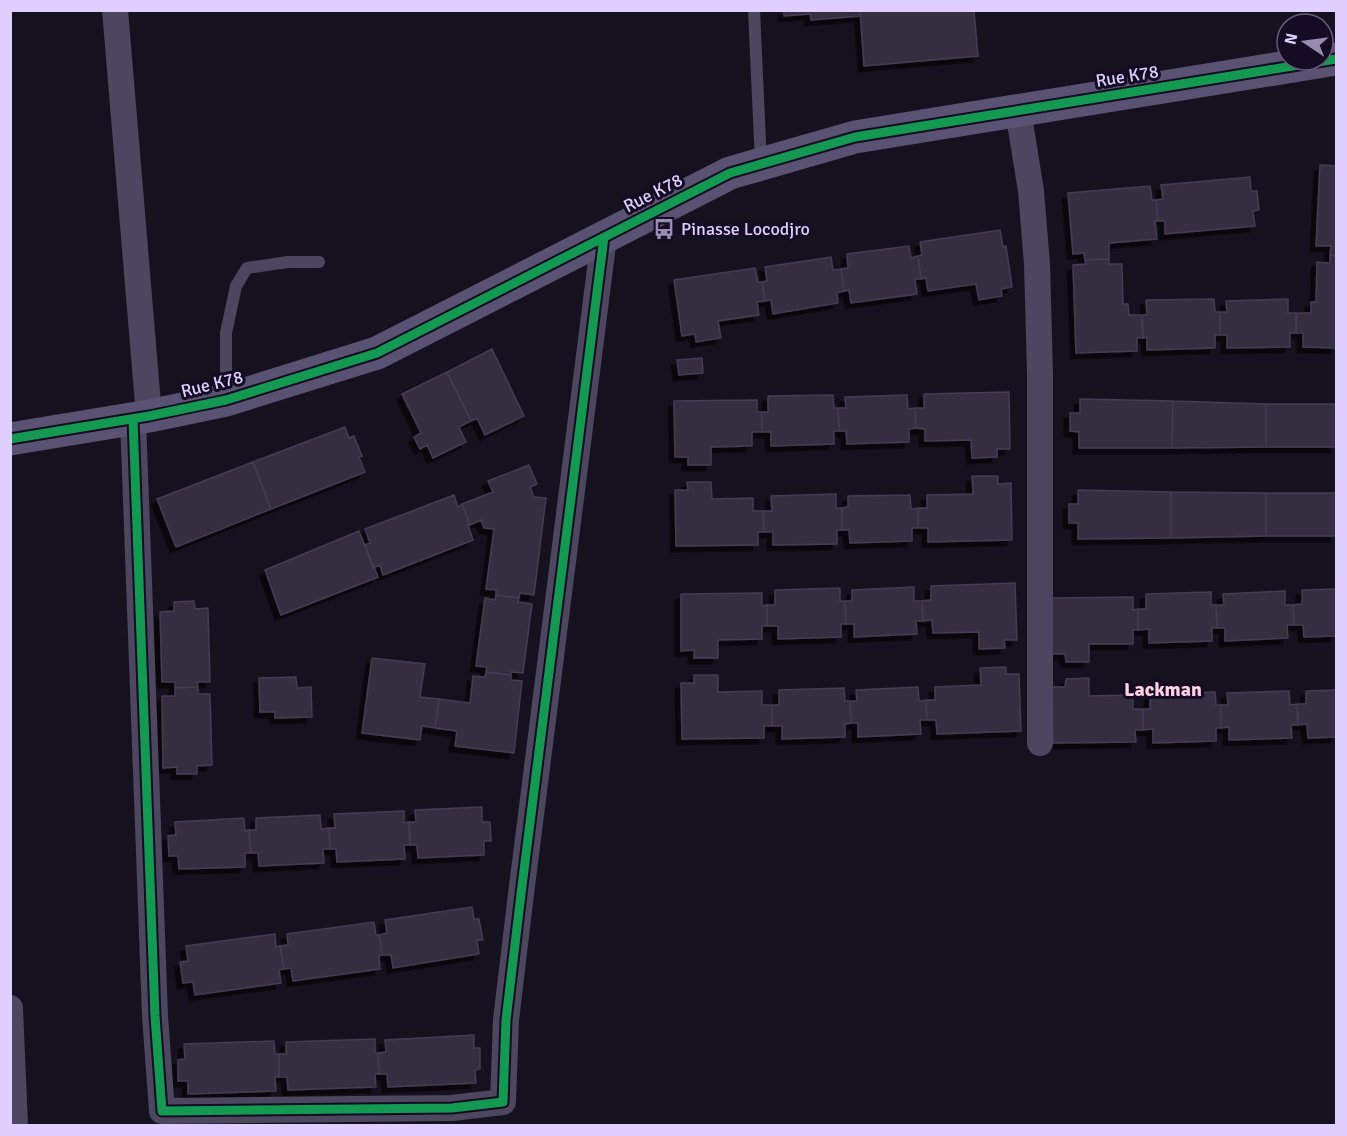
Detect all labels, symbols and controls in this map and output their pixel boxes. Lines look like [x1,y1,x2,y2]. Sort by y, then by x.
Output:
north arrow [1275,12,1335,72]
text: N [1280,31,1302,47]
street label: Rue K78 [1094,60,1160,92]
street label: Rue K78 [620,169,686,217]
bus stop icon: Pinasse Locodjro [652,217,676,241]
place label: Pinasse Locodjro [681,218,810,240]
street label: Rue K78 [179,366,245,402]
district label: Lackman [1124,677,1202,702]

